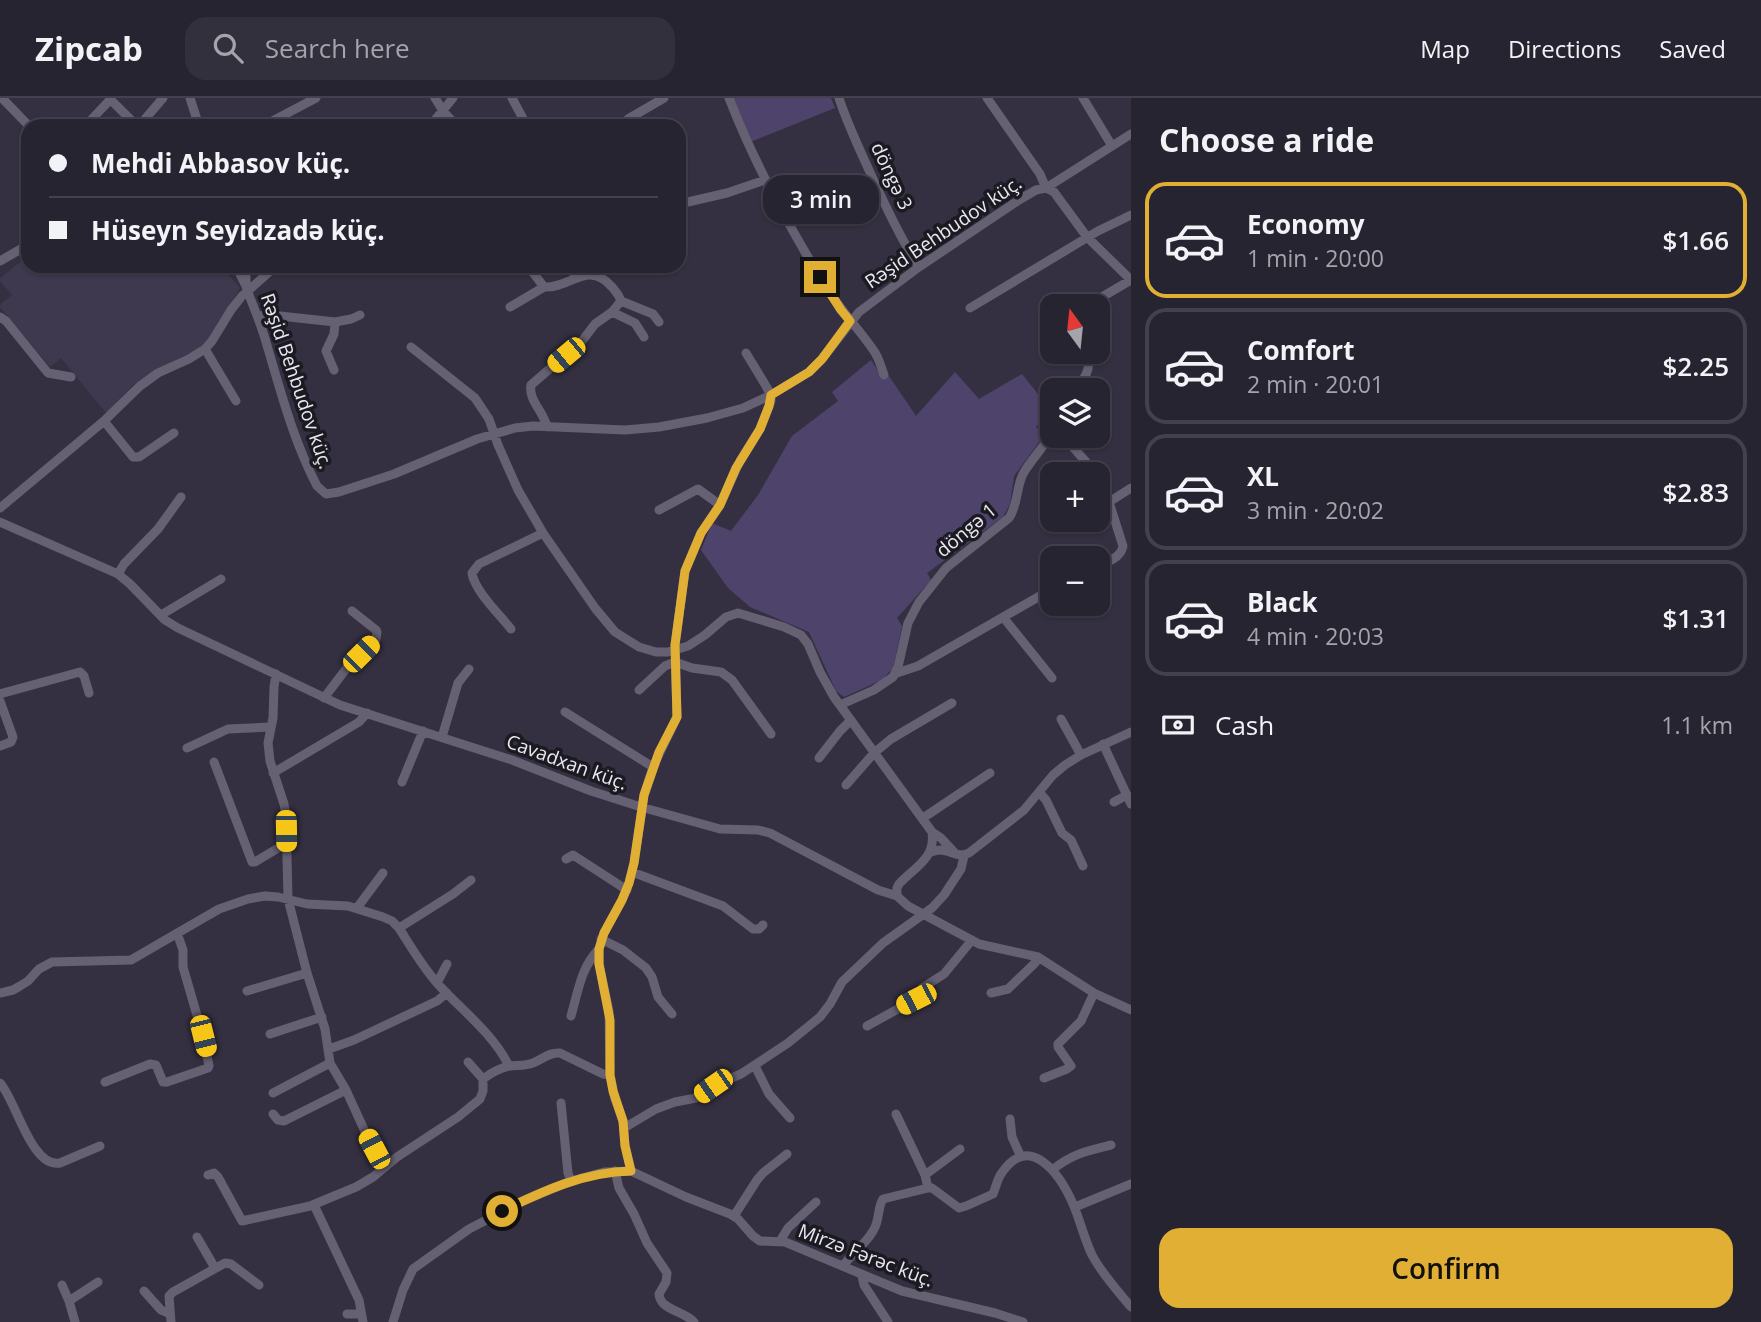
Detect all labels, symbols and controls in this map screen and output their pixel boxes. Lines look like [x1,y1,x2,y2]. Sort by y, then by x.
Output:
search box [185,17,675,80]
text: Zipcab [35,26,143,71]
icon: search [209,29,247,67]
text: Search here [265,30,410,66]
text: Map [1420,32,1470,65]
text: Directions [1508,32,1621,65]
text: Saved [1659,32,1726,65]
text: Choose a ride [1159,118,1374,161]
street label: döngə 3 [865,138,919,214]
text: Mehdi Abbasov küç. [91,145,350,181]
street label: Rəşid Behbudov küç. [860,170,1026,294]
callout: 3 min [762,176,878,225]
text: 3 min [790,183,852,215]
text: Economy [1247,206,1365,242]
icon: car [1163,209,1226,272]
text: Hüseyn Seyidzadə küç. [91,212,385,248]
text: $1.66 [1662,222,1729,258]
text: 1 min · 20:00 [1247,242,1384,274]
route end [804,261,836,293]
street label: Rəşid Behbudov küç. [255,290,339,472]
north arrow [1040,294,1110,364]
map controls [1040,294,1110,616]
text: Comfort [1247,332,1354,368]
car [544,333,589,377]
icon: car [1163,335,1226,398]
text: $2.25 [1662,348,1729,384]
text: 2 min · 20:01 [1247,368,1384,400]
button: layers [1040,378,1110,448]
text: XL [1247,458,1279,494]
icon: car [1163,461,1226,524]
button: + [1040,462,1110,532]
text: $2.83 [1662,474,1729,510]
text: 3 min · 20:02 [1247,494,1384,526]
street label: döngə 1 [930,497,1002,563]
button: − [1040,546,1110,616]
text: Black [1247,584,1318,620]
icon: car [1163,587,1226,650]
text: $1.31 [1662,600,1729,636]
text: 4 min · 20:03 [1247,620,1384,652]
car [339,632,384,676]
icon: cash [1159,706,1197,744]
text: Cash [1215,707,1274,743]
text: 1.1 km [1661,709,1733,741]
street label: Cavadxan küç. [503,728,631,796]
car [276,810,297,852]
car [893,980,940,1018]
car [188,1013,219,1059]
car [690,1065,737,1107]
car [355,1126,394,1172]
route start [486,1195,518,1227]
street label: Mirzə Fərəc küç. [795,1217,937,1293]
button: Confirm [1159,1228,1733,1308]

